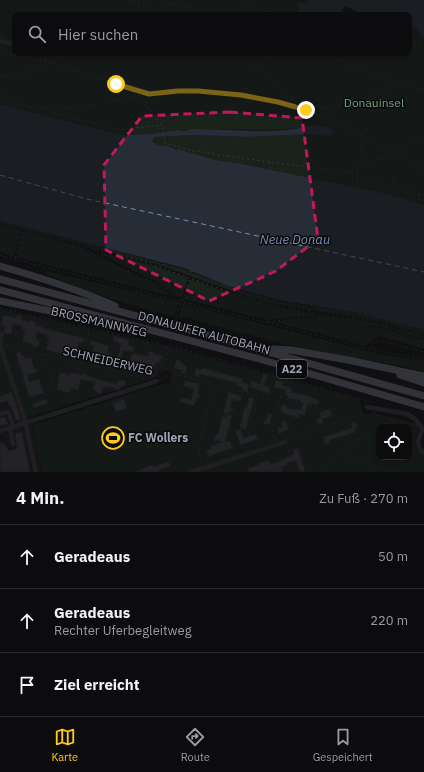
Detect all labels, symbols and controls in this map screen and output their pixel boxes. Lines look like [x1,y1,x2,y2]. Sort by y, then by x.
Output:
search box [12,12,412,56]
icon: search [26,23,48,45]
text: Hier suchen [58,25,138,44]
route start [107,75,125,93]
park label: Donauinsel [344,95,404,110]
route end [297,101,315,119]
water label: Neue Donau [260,231,330,248]
street label: BROSSMANNWEG [50,303,149,340]
street label: DONAUUFER AUTOBAHN [136,308,272,357]
street label: SCHNEIDERWEG [62,343,155,378]
road number: A22 [277,360,307,378]
map controls [376,424,412,460]
button: locate [376,424,412,460]
sports icon: FC Wollers [100,425,126,451]
place label: FC Wollers [128,430,188,445]
text: 4 Min. [16,487,64,509]
text: Zu Fuß · 270 m [319,490,408,507]
icon: ahead [16,546,38,568]
text: Geradeaus [54,547,130,566]
text: 50 m [378,548,408,565]
text: Geradeaus [54,603,130,622]
icon: ahead [16,610,38,632]
text: 220 m [370,612,408,629]
text: Rechter Uferbegleitweg [54,622,192,639]
icon: arrive [16,674,38,696]
text: Ziel erreicht [54,675,140,694]
tab: Karte [51,726,78,764]
tab: Route [181,726,210,764]
tab: Gespeichert [313,726,373,764]

